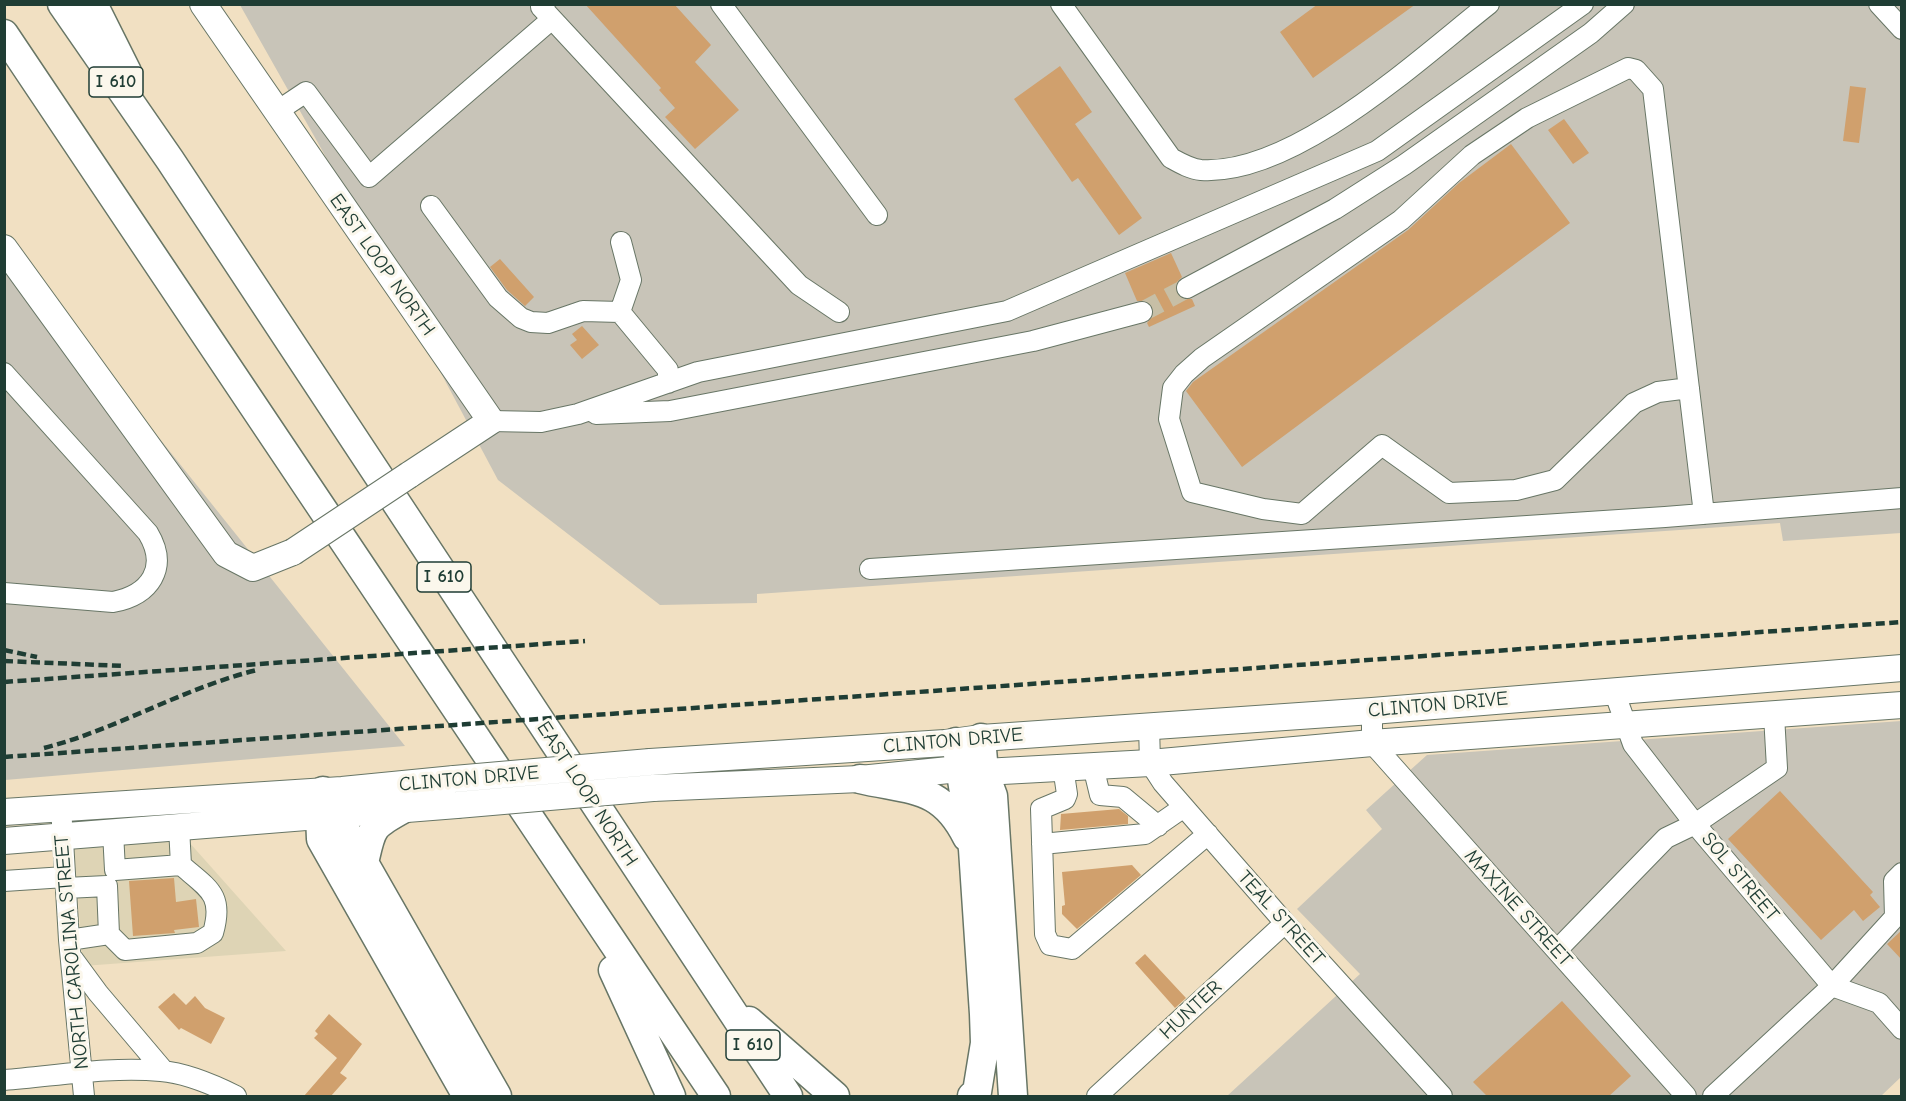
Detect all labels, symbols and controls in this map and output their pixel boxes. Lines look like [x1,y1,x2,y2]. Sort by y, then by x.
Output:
road number: I 610 [89,67,143,97]
street label: EAST LOOP NORTH [324,189,440,341]
road number: I 610 [417,562,471,592]
street label: CLINTON DRIVE [1367,687,1509,723]
street label: EAST LOOP NORTH [531,717,643,871]
street label: CLINTON DRIVE [882,723,1024,759]
street label: CLINTON DRIVE [398,761,540,797]
street label: SOL STREET [1696,828,1784,926]
street label: NORTH CAROLINA STREET [50,834,94,1070]
street label: MAXINE STREET [1459,844,1577,972]
street label: TEAL STREET [1232,866,1330,970]
street label: HUNTER [1155,975,1227,1045]
road number: I 610 [726,1030,780,1060]

